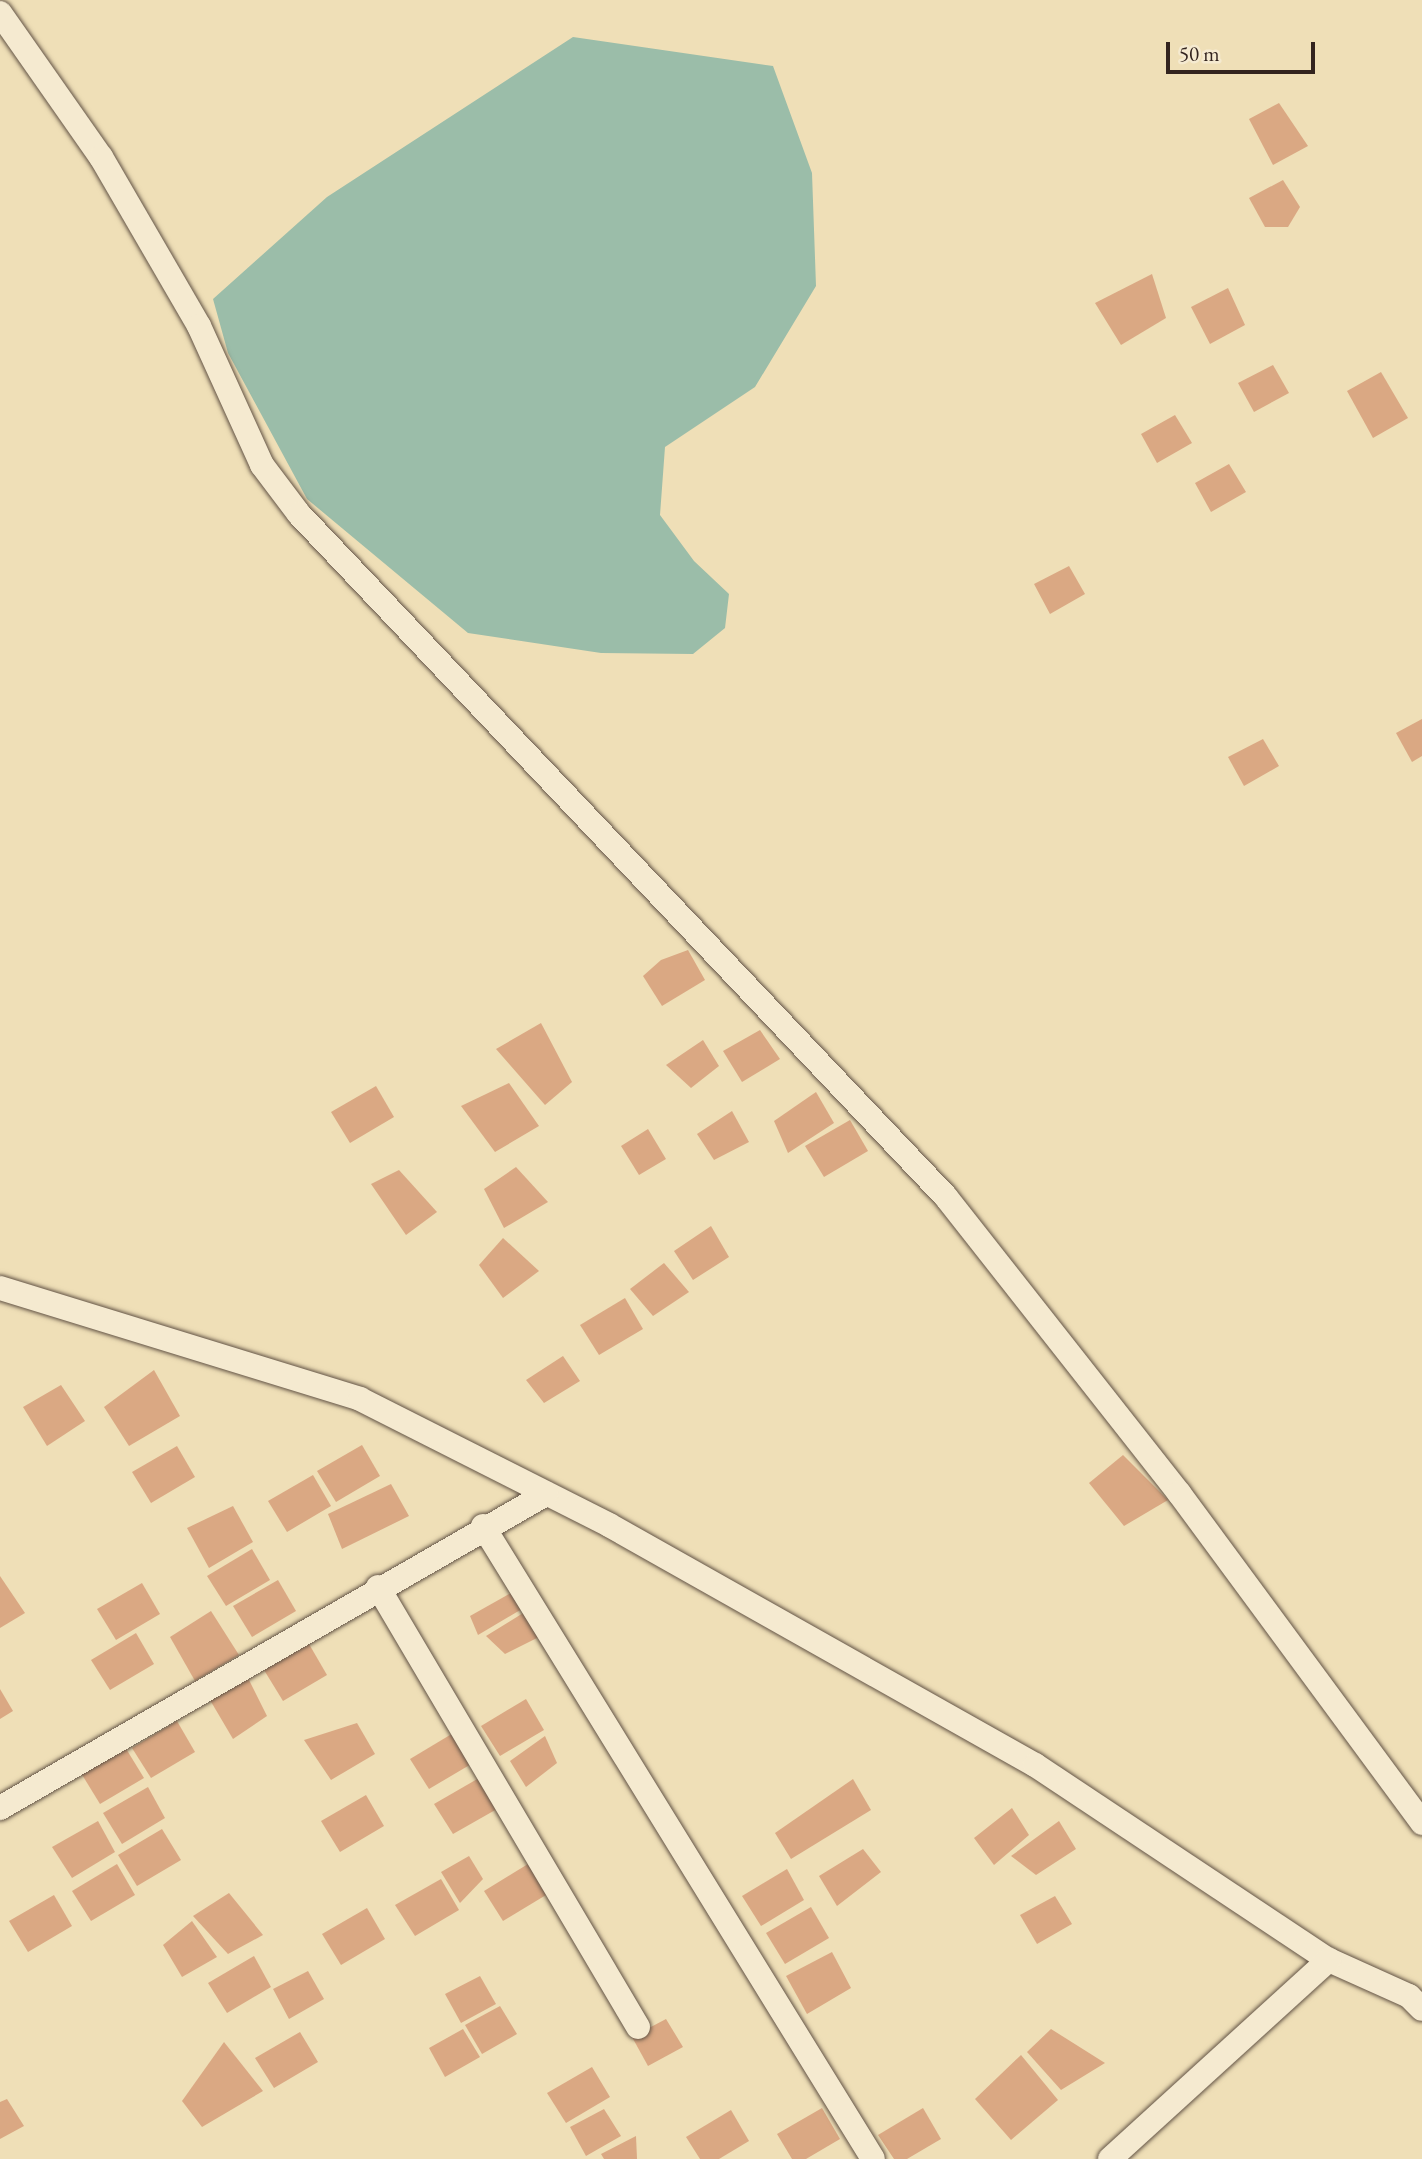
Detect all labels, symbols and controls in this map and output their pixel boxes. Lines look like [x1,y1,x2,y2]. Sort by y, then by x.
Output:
scale bar [1170,28,1319,72]
text: 50 m [1179,40,1220,67]

